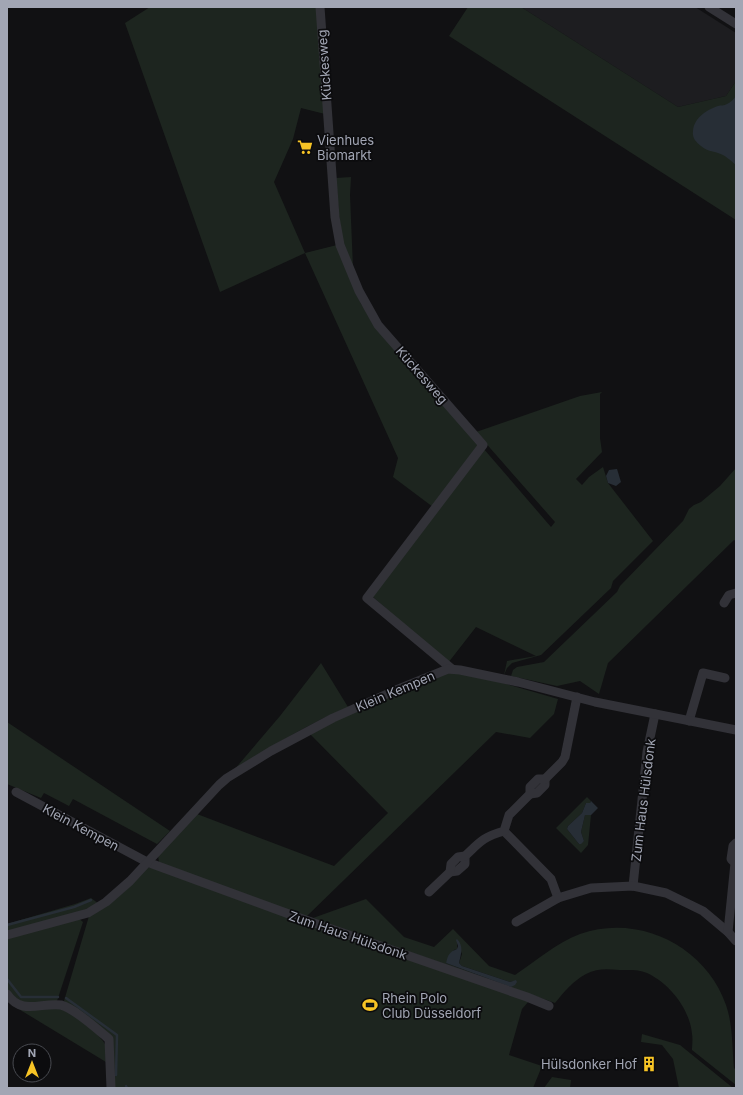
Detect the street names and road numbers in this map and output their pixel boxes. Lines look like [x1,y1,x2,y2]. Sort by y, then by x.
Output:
street label: Kückesweg [314,29,334,101]
street label: Kückesweg [393,343,451,407]
street label: Klein Kempen [353,667,437,715]
street label: Zum Haus Hülsdonk [628,737,658,863]
street label: Klein Kempen [40,800,122,854]
street label: Zum Haus Hülsdonk [287,907,409,963]

